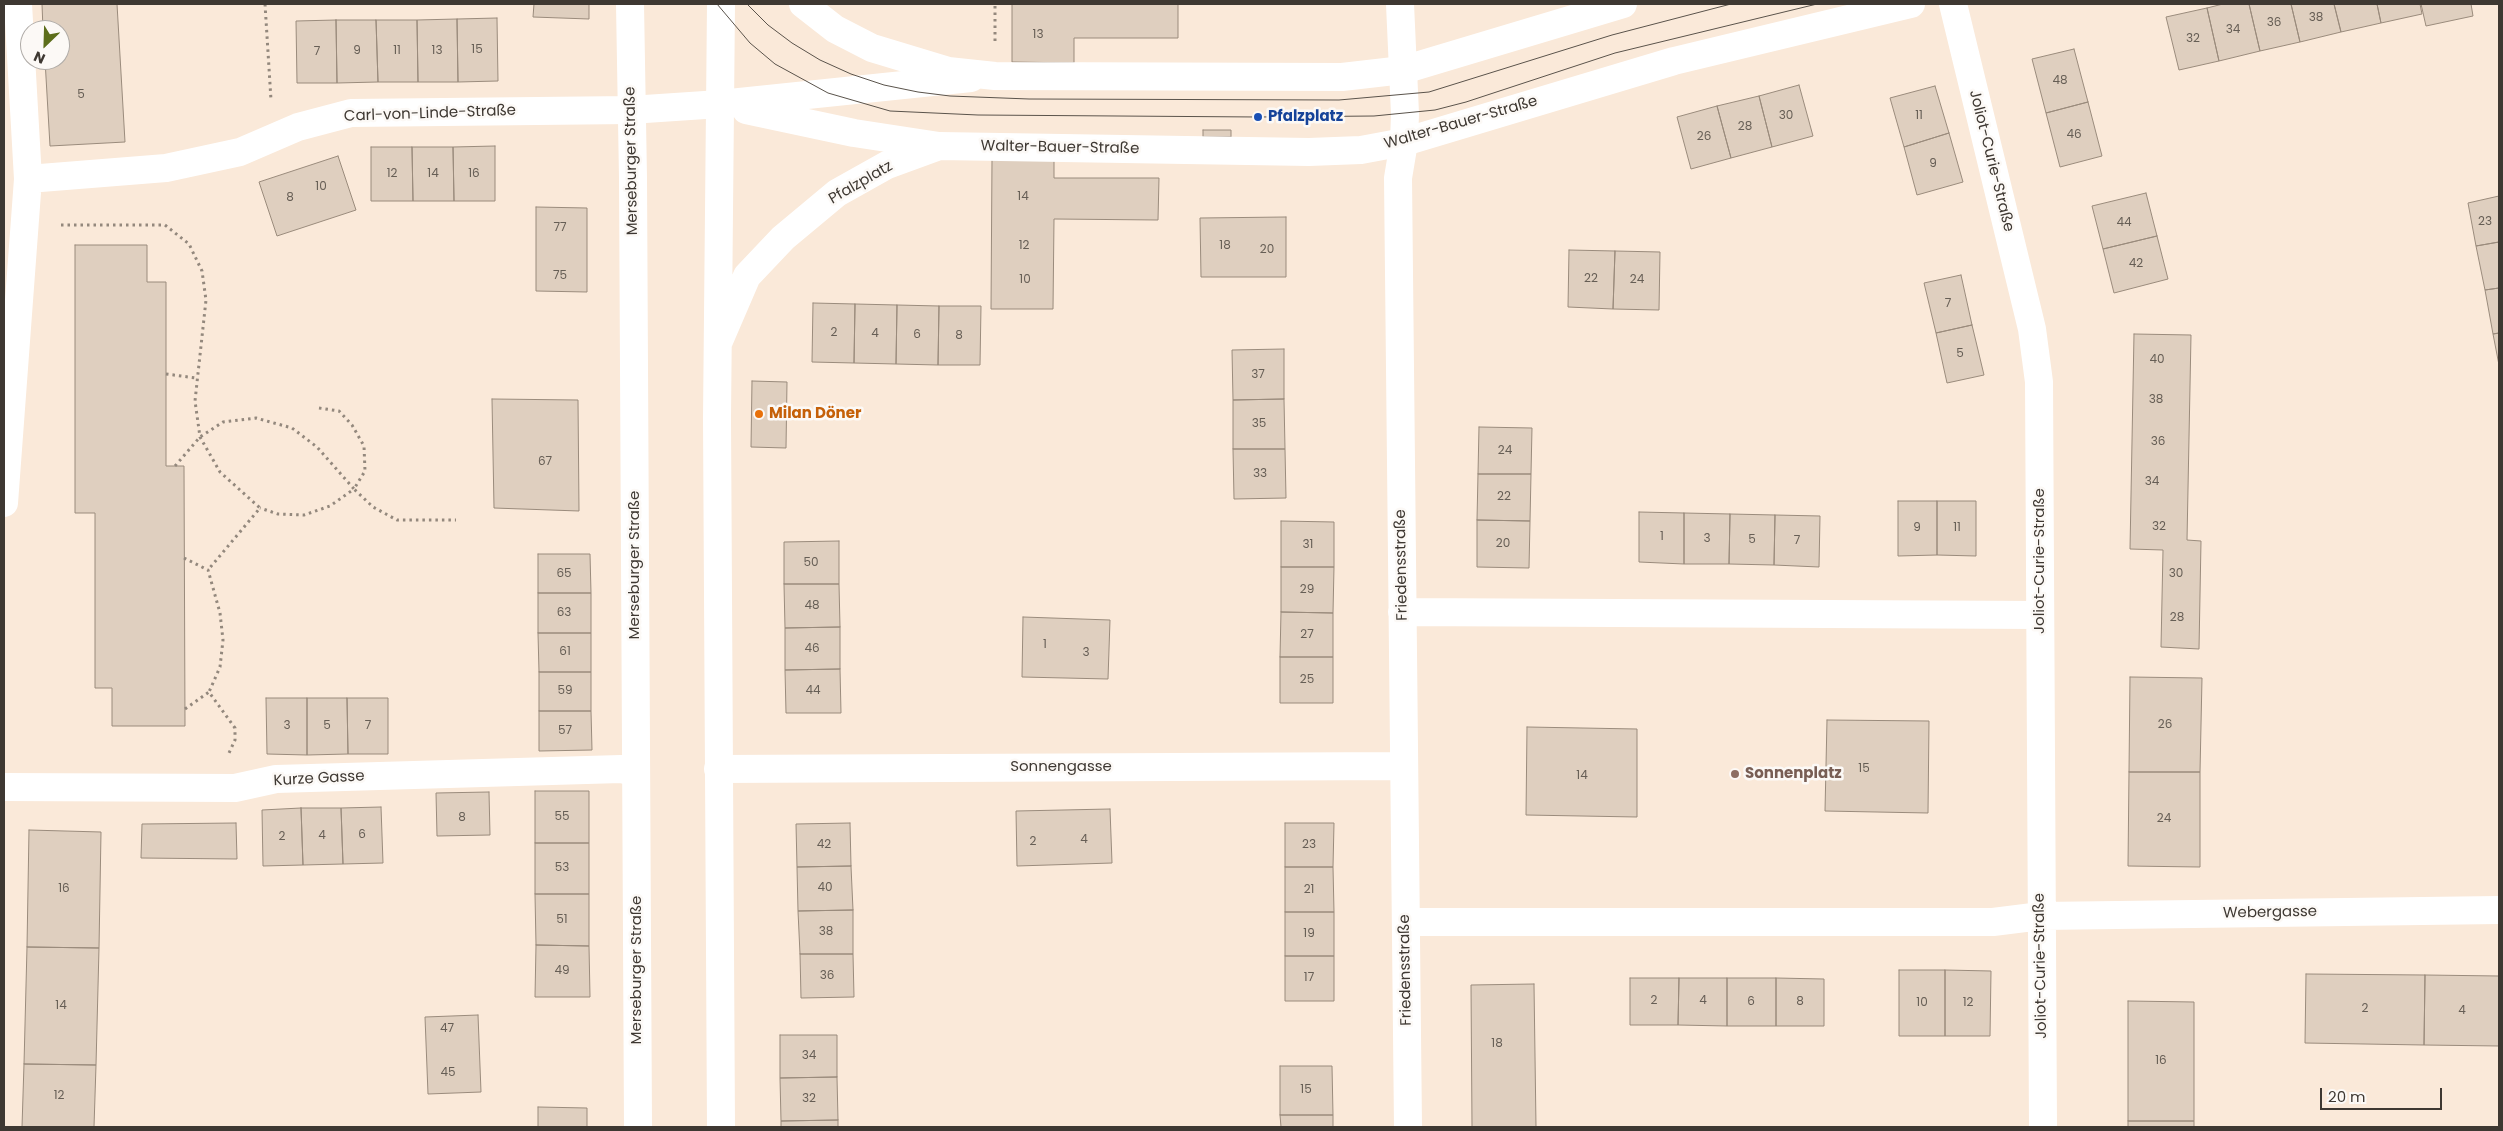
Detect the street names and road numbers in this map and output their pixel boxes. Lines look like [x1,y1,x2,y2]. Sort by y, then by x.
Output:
street label: Merseburger Straße [622,86,642,236]
street label: Joliot-Curie-Straße [1965,88,2017,234]
street label: Walter-Bauer-Straße [1382,92,1540,154]
street label: Carl-von-Linde-Straße [344,102,516,126]
street label: Walter-Bauer-Straße [981,138,1139,158]
street label: Pfalzplatz [826,158,896,208]
street label: Joliot-Curie-Straße [2031,488,2049,634]
street label: Merseburger Straße [626,491,644,639]
street label: Friedensstraße [1392,509,1412,621]
street label: Sonnengasse [1010,758,1112,776]
street label: Kurze Gasse [273,768,365,790]
street label: Joliot-Curie-Straße [2031,893,2051,1039]
street label: Merseburger Straße [628,896,646,1044]
street label: Webergasse [2223,903,2317,923]
street label: Friedensstraße [1396,914,1416,1026]

